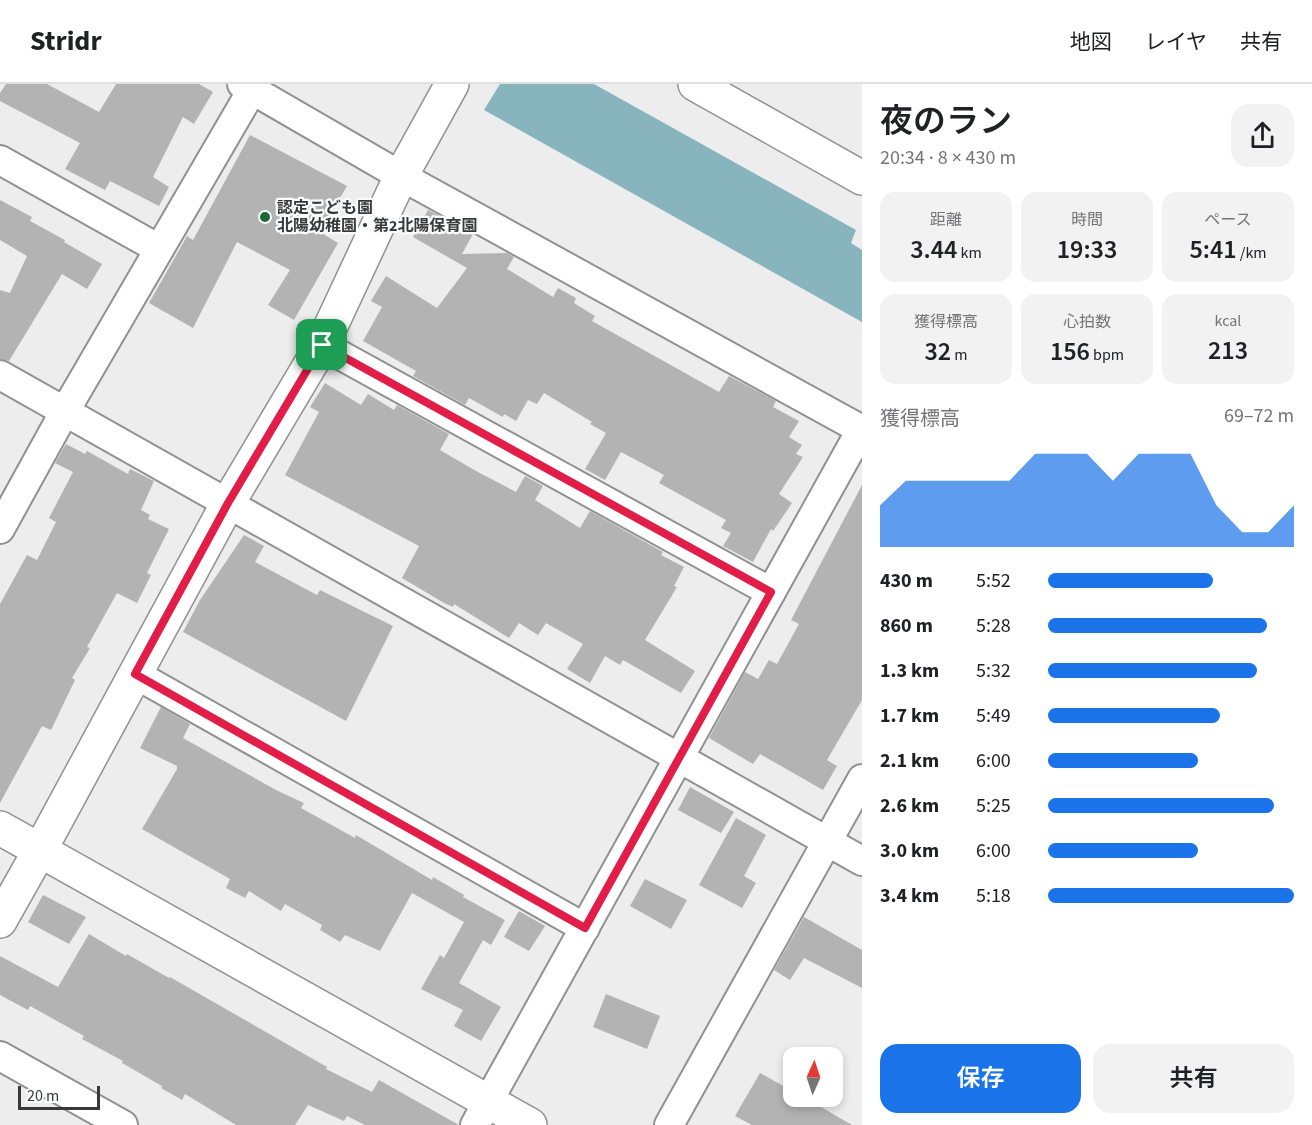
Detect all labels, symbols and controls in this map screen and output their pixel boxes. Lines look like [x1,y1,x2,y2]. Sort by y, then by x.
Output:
text: Stridr [30,21,102,61]
text: 地図 [1070,27,1112,57]
text: レイヤ [1145,27,1207,57]
text: 共有 [1240,27,1282,57]
text: 夜のラン [880,98,1012,145]
button: share [1231,104,1294,167]
text: 20:34 · 8 × 430 m [880,144,1016,172]
place label: 認定こども園 北陽幼稚園・第2北陽保育園 [277,197,477,237]
text: 距離 [930,209,962,231]
text: 時間 [1071,209,1103,231]
text: ペース [1204,209,1252,231]
marker: 認定こども園 北陽幼稚園・第2北陽保育園 [258,210,272,224]
text: 3.44 [910,231,957,268]
text: 19:33 [1057,231,1117,268]
text: 5:41 [1189,231,1237,268]
text: km [957,242,982,264]
text: /km [1237,242,1267,264]
text: kcal [1215,310,1241,332]
text: 獲得標高 [914,311,978,333]
text: 心拍数 [1063,311,1111,333]
pin [296,319,347,370]
icon: arrive [305,328,338,361]
text: 213 [1208,332,1248,369]
text: 32 [924,333,951,370]
text: 156 [1050,333,1090,370]
text: m [951,344,968,366]
text: bpm [1090,344,1124,366]
text: 69–72 m [1224,402,1294,430]
text: 獲得標高 [880,405,960,433]
text: 430 m [880,567,933,595]
text: 5:52 [976,567,1011,595]
text: 860 m [880,612,933,640]
text: 5:28 [976,612,1011,640]
text: 1.3 km [880,657,939,685]
text: 5:32 [976,657,1011,685]
text: 1.7 km [880,702,939,730]
text: 5:49 [976,702,1011,730]
text: 2.1 km [880,747,939,775]
text: 6:00 [976,747,1011,775]
text: 2.6 km [880,792,939,820]
text: 5:25 [976,792,1011,820]
text: 3.0 km [880,837,939,865]
text: 6:00 [976,837,1011,865]
text: 3.4 km [880,882,939,910]
text: 5:18 [976,882,1011,910]
button: 保存 [880,1044,1081,1113]
button: 共有 [1093,1044,1294,1113]
north arrow [783,1047,843,1107]
map controls [783,1047,843,1107]
scale bar [18,1083,100,1110]
text: 20 m [27,1085,59,1107]

